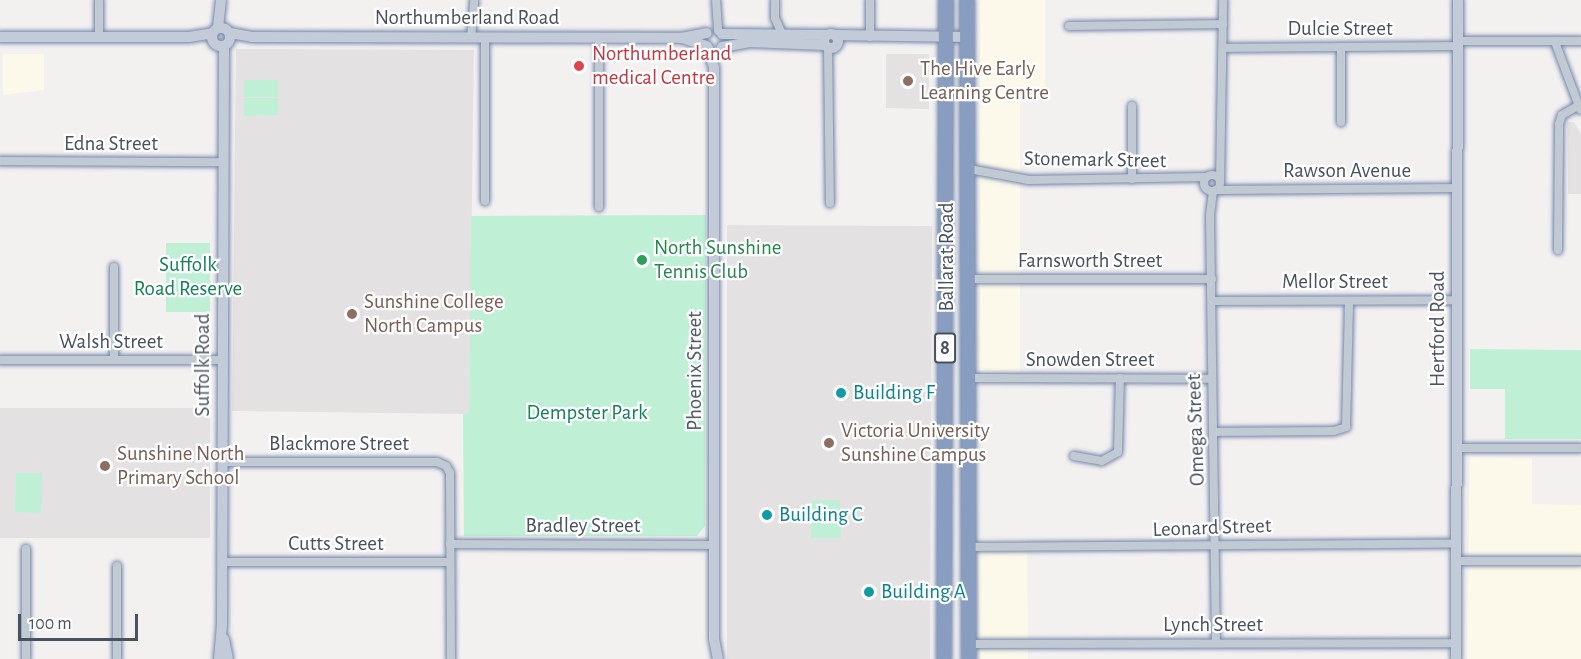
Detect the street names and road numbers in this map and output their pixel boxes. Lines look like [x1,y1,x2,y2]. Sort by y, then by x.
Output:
street label: Northumberland Road [375,5,559,31]
street label: Dulcie Street [1287,16,1393,42]
street label: Edna Street [64,131,158,157]
street label: Stonemark Street [1024,146,1166,174]
street label: Rawson Avenue [1283,158,1411,184]
street label: Ballarat Road [934,202,960,312]
street label: Farnsworth Street [1018,248,1162,274]
street label: Mellor Street [1282,269,1388,295]
street label: Hertford Road [1425,271,1451,387]
street label: Phoenix Street [682,311,708,431]
street label: Suffolk Road [190,313,216,417]
street label: Walsh Street [59,329,163,355]
road number: 8 [933,331,957,365]
street label: Snowden Street [1026,347,1154,373]
street label: Omega Street [1181,374,1211,486]
street label: Blackmore Street [269,431,409,457]
street label: Bradley Street [526,513,640,539]
street label: Leonard Street [1152,513,1272,543]
street label: Cutts Street [288,531,384,557]
street label: Lynch Street [1163,612,1263,638]

